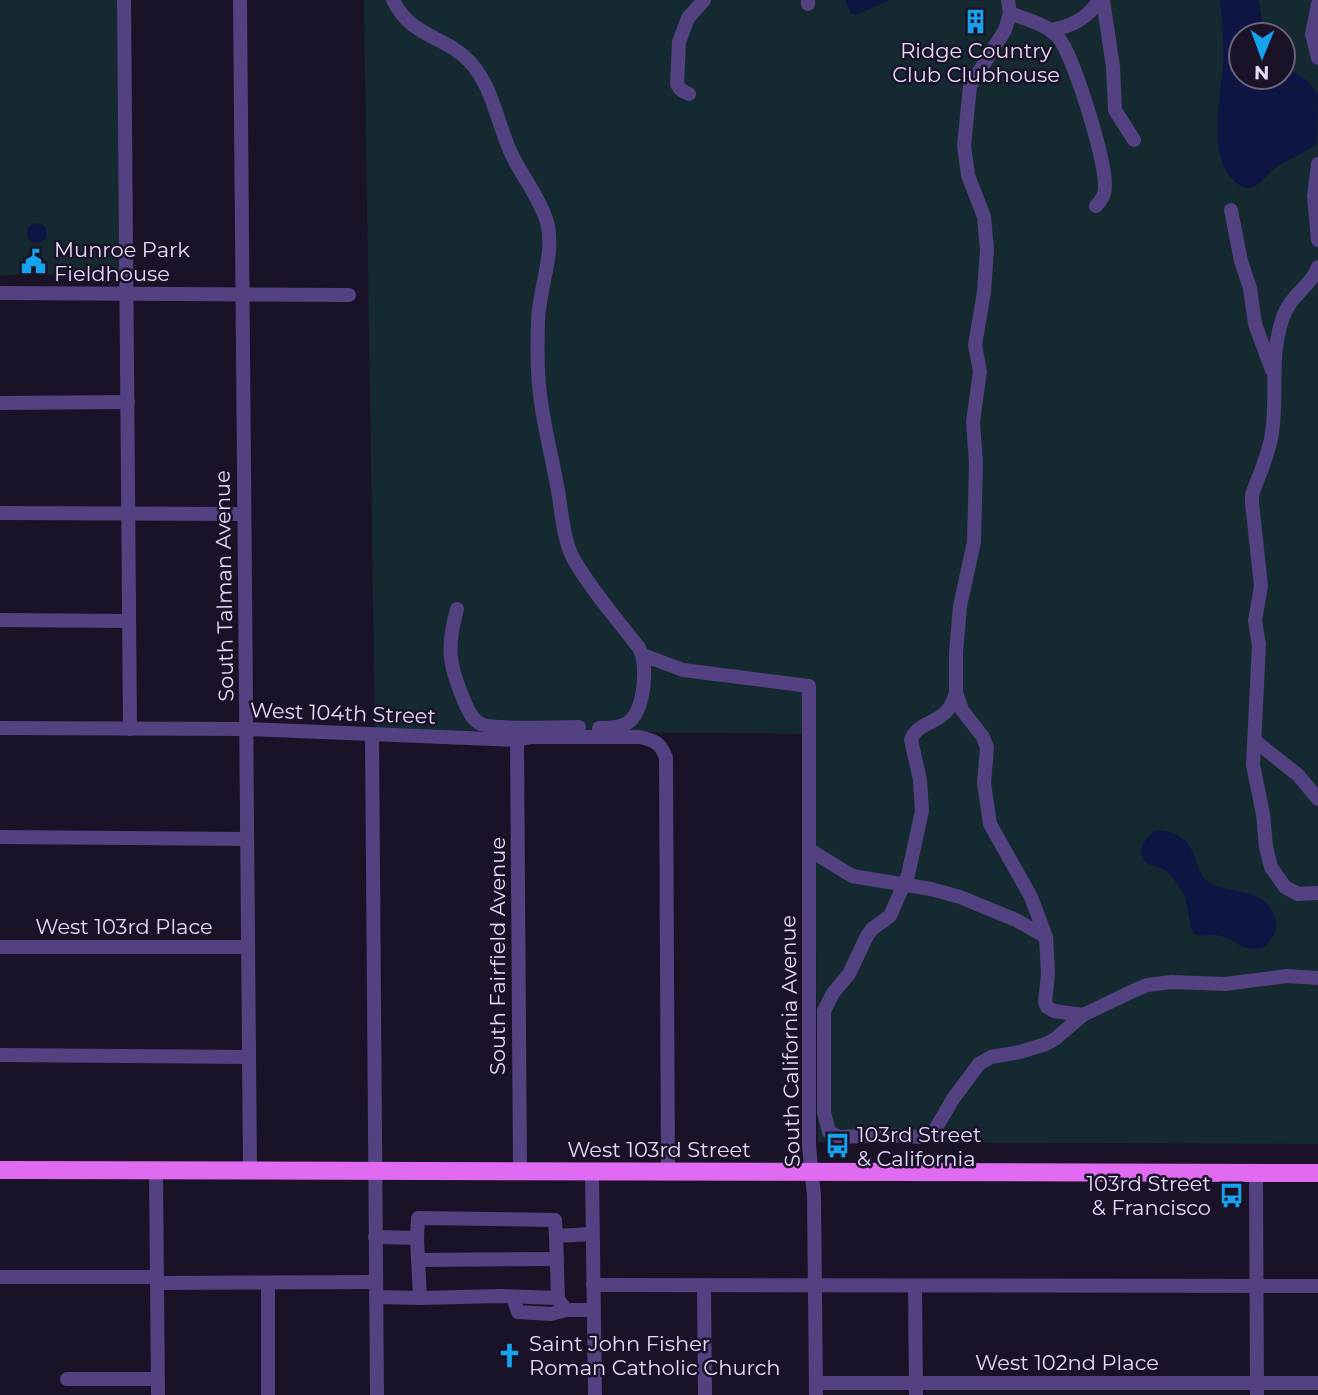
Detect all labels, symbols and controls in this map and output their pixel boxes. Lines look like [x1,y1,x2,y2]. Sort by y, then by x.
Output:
building icon: Ridge Country Club Clubhouse [962,7,990,35]
north arrow [1227,21,1297,91]
place label: Ridge Country Club Clubhouse [892,38,1060,87]
text: N [1254,61,1270,84]
place label: Munroe Park Fieldhouse [54,237,190,286]
public building icon: Munroe Park Fieldhouse [20,247,48,275]
street label: South Talman Avenue [209,470,239,702]
street label: West 104th Street [250,697,436,729]
street label: South Fairfield Avenue [485,837,510,1075]
street label: West 103rd Place [35,914,213,939]
street label: South California Avenue [775,915,805,1167]
place label: 103rd Street & California [857,1122,982,1171]
bus stop icon: 103rd Street & California [823,1132,851,1160]
street label: West 103rd Street [567,1137,751,1162]
place label: 103rd Street & Francisco [1087,1171,1211,1220]
bus stop icon: 103rd Street & Francisco [1217,1181,1245,1209]
place label: Saint John Fisher Roman Catholic Church [529,1331,781,1380]
church icon: Saint John Fisher Roman Catholic Church [495,1341,523,1369]
street label: West 102nd Place [975,1350,1159,1375]

